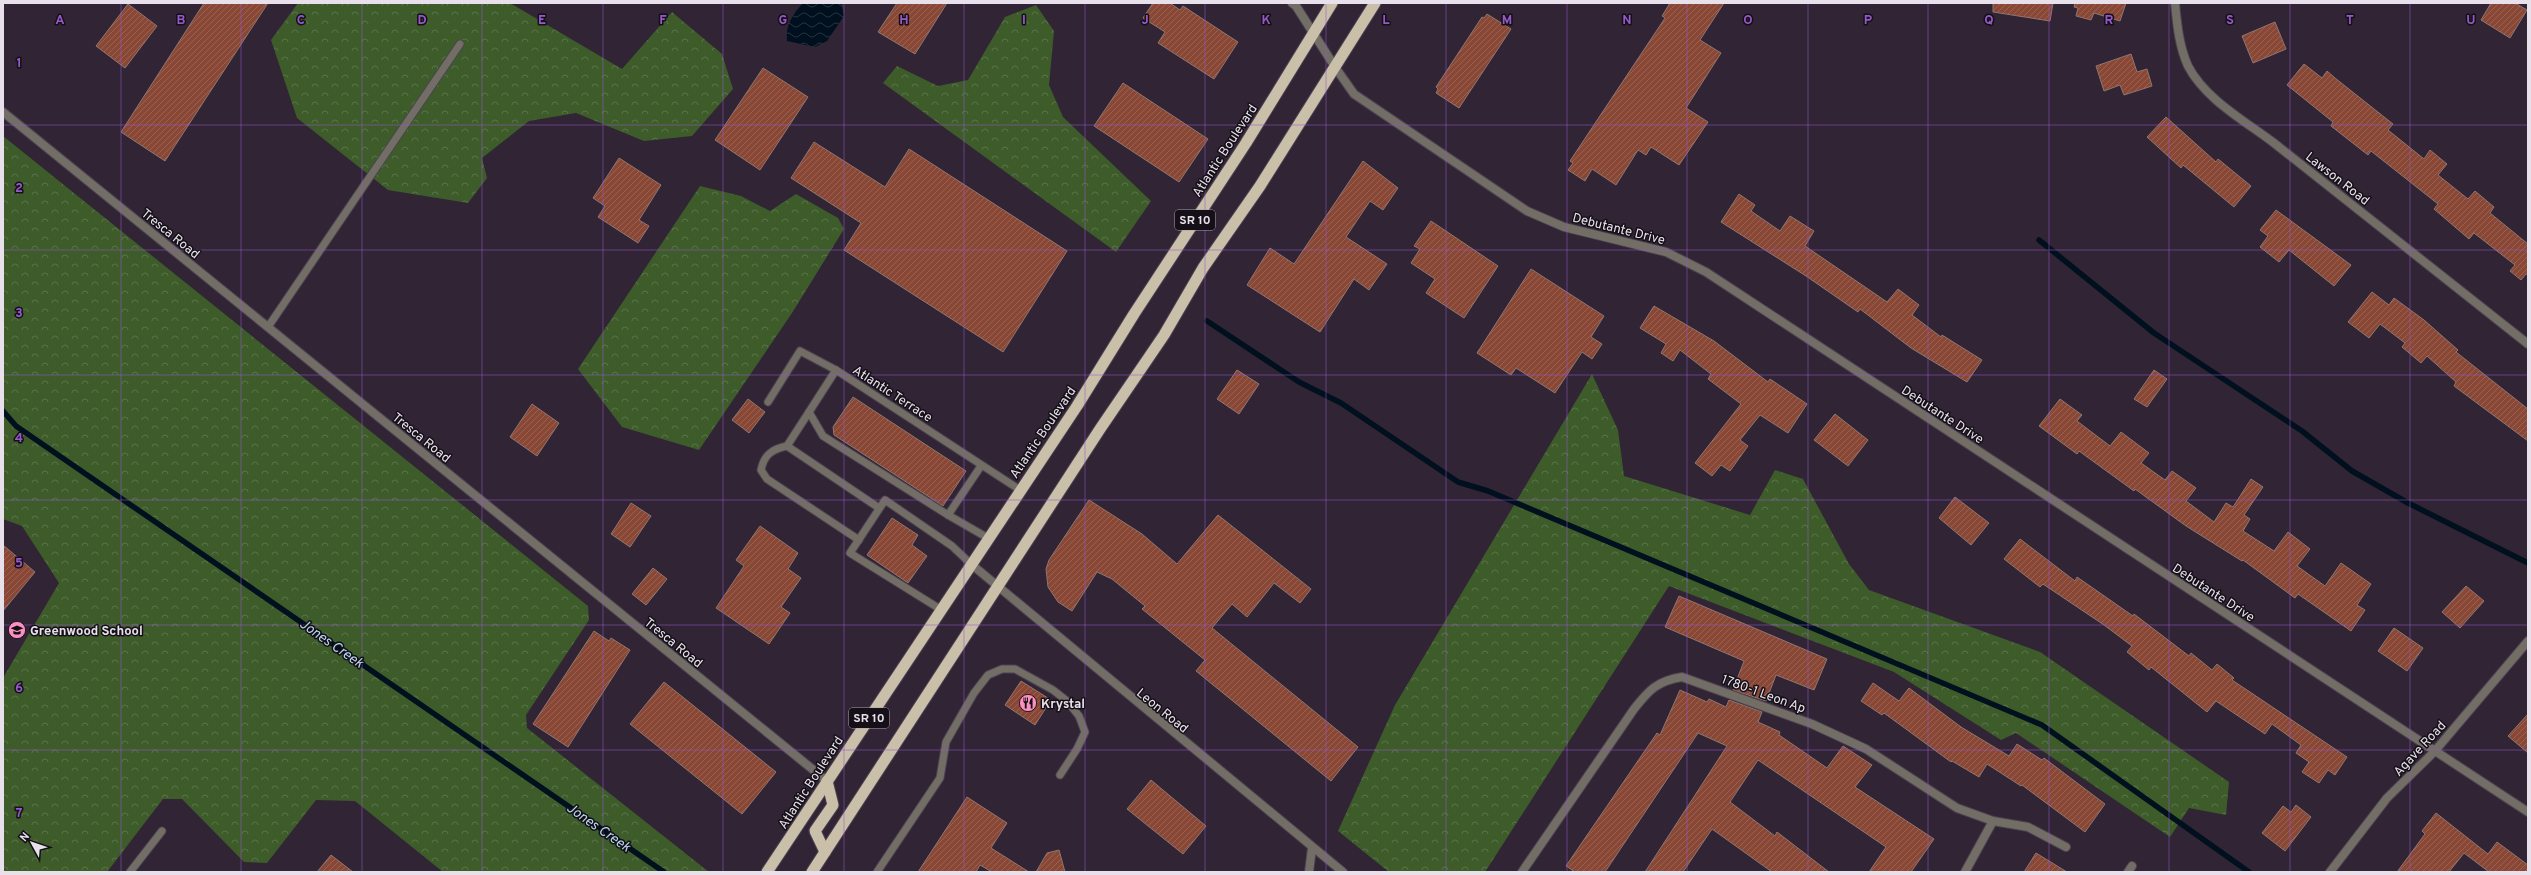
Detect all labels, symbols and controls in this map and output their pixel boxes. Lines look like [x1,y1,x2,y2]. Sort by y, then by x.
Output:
text: A [55,13,65,29]
text: B [177,13,186,29]
text: C [297,13,305,29]
text: D [417,13,427,29]
text: E [538,13,546,29]
text: F [659,13,667,29]
text: G [779,13,788,29]
text: H [899,13,909,29]
text: I [1022,13,1026,29]
text: J [1141,13,1149,29]
text: K [1261,13,1271,29]
text: L [1382,13,1390,29]
text: M [1502,13,1512,29]
text: N [1622,13,1632,29]
text: O [1743,13,1753,29]
text: P [1864,13,1873,29]
text: Q [1984,13,1994,29]
text: R [2105,13,2114,29]
text: S [2226,13,2234,29]
text: T [2346,13,2354,29]
text: U [2466,13,2476,29]
text: 1 [16,56,22,72]
street label: Atlantic Boulevard [1190,102,1262,200]
street label: Lawson Road [2302,150,2372,210]
text: 2 [15,181,23,197]
street label: Tresca Road [137,206,202,263]
road number: SR 10 [1175,210,1215,230]
street label: Debutante Drive [1571,211,1666,249]
text: 3 [15,306,23,322]
street label: Atlantic Terrace [849,363,935,426]
street label: Debutante Drive [1898,383,1986,448]
street label: Atlantic Boulevard [1007,384,1080,482]
street label: Tresca Road [388,410,453,467]
text: 4 [15,431,23,447]
text: 5 [15,556,23,572]
street label: Debutante Drive [2169,561,2257,626]
street label: Tresca Road [640,615,705,672]
water label: Jones Creek [296,616,367,673]
school or university icon: Greenwood School [7,620,27,640]
place label: Greenwood School [30,624,143,640]
street label: 1780-1 Leon Ap [1719,672,1807,717]
text: 6 [15,681,23,697]
street label: Leon Road [1133,686,1191,737]
restaurant icon: Krystal [1018,693,1038,713]
place label: Krystal [1041,697,1085,713]
road number: SR 10 [849,708,889,728]
street label: Agave Road [2391,718,2450,780]
street label: Atlantic Boulevard [776,734,848,832]
water label: Jones Creek [563,800,634,857]
text: 7 [16,806,23,822]
north arrow [12,823,52,863]
text: N [17,830,33,845]

